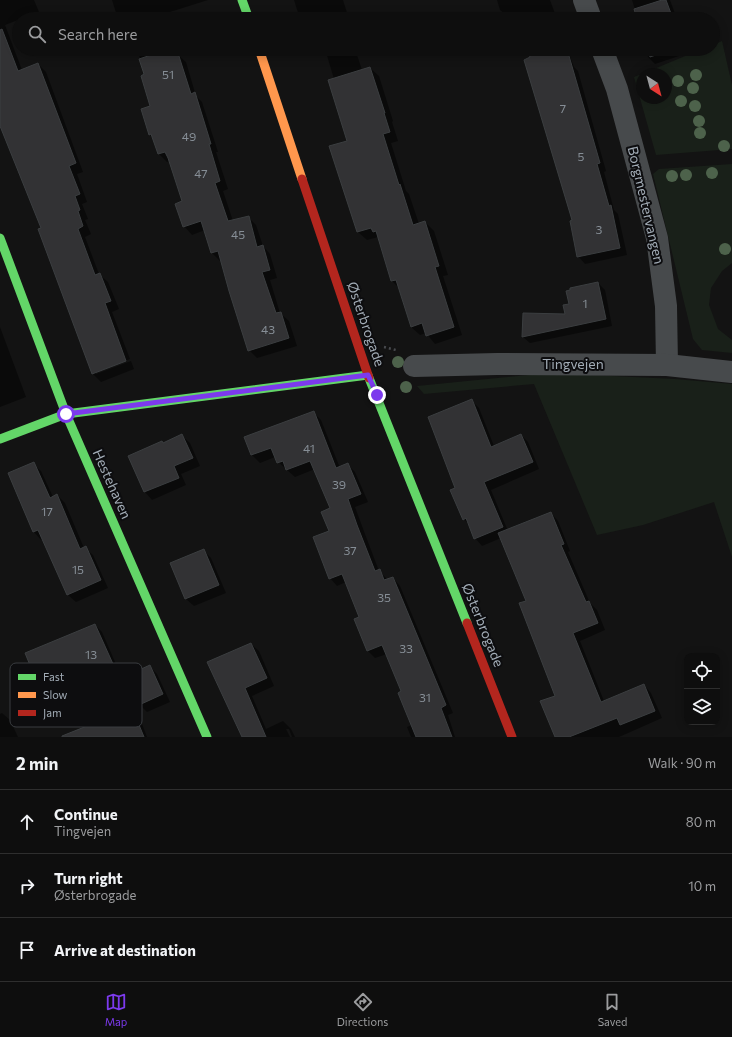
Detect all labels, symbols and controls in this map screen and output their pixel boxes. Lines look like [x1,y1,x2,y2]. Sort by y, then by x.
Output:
search box [12,12,720,56]
icon: search [26,23,48,45]
text: Search here [58,25,137,43]
house number: 51 [162,67,174,81]
north arrow [636,68,672,104]
house number: 7 [560,101,566,115]
house number: 49 [182,129,196,143]
street label: Borgmestervangen [625,144,668,265]
house number: 5 [578,149,585,163]
house number: 47 [194,166,208,180]
house number: 3 [596,222,603,236]
house number: 45 [231,227,245,241]
street label: Østerbrogade [344,279,389,369]
house number: 1 [582,296,588,310]
house number: 43 [261,322,275,336]
street label: Tingvejen [542,355,604,372]
route end [368,386,386,404]
route start [57,405,75,423]
house number: 41 [303,441,315,455]
street label: Hestehaven [89,446,135,521]
house number: 39 [332,477,346,491]
house number: 17 [41,504,53,518]
house number: 37 [343,543,357,557]
house number: 15 [72,562,84,576]
street label: Østerbrogade [459,581,508,669]
house number: 35 [377,590,391,604]
house number: 33 [399,641,413,655]
house number: 13 [85,647,97,661]
map controls [684,653,720,725]
button: locate [684,653,720,689]
legend [10,663,142,727]
text: Fast [43,670,65,683]
text: Slow [43,688,68,701]
button: layers [684,689,720,725]
house number: 31 [419,690,431,704]
text: Jam [43,706,62,720]
text: 2 min [16,753,58,774]
text: Walk · 90 m [648,755,716,771]
text: Continue [54,805,118,823]
icon: ahead [16,811,38,833]
text: 80 m [686,814,716,830]
text: Tingvejen [54,823,111,839]
text: Turn right [54,869,123,887]
icon: right [16,875,38,897]
text: 10 m [688,878,716,894]
text: Østerbrogade [54,887,136,903]
icon: arrive [16,939,38,961]
text: Arrive at destination [54,941,196,959]
tab: Map [105,991,127,1028]
tab: Directions [337,991,388,1028]
tab: Saved [598,991,627,1028]

